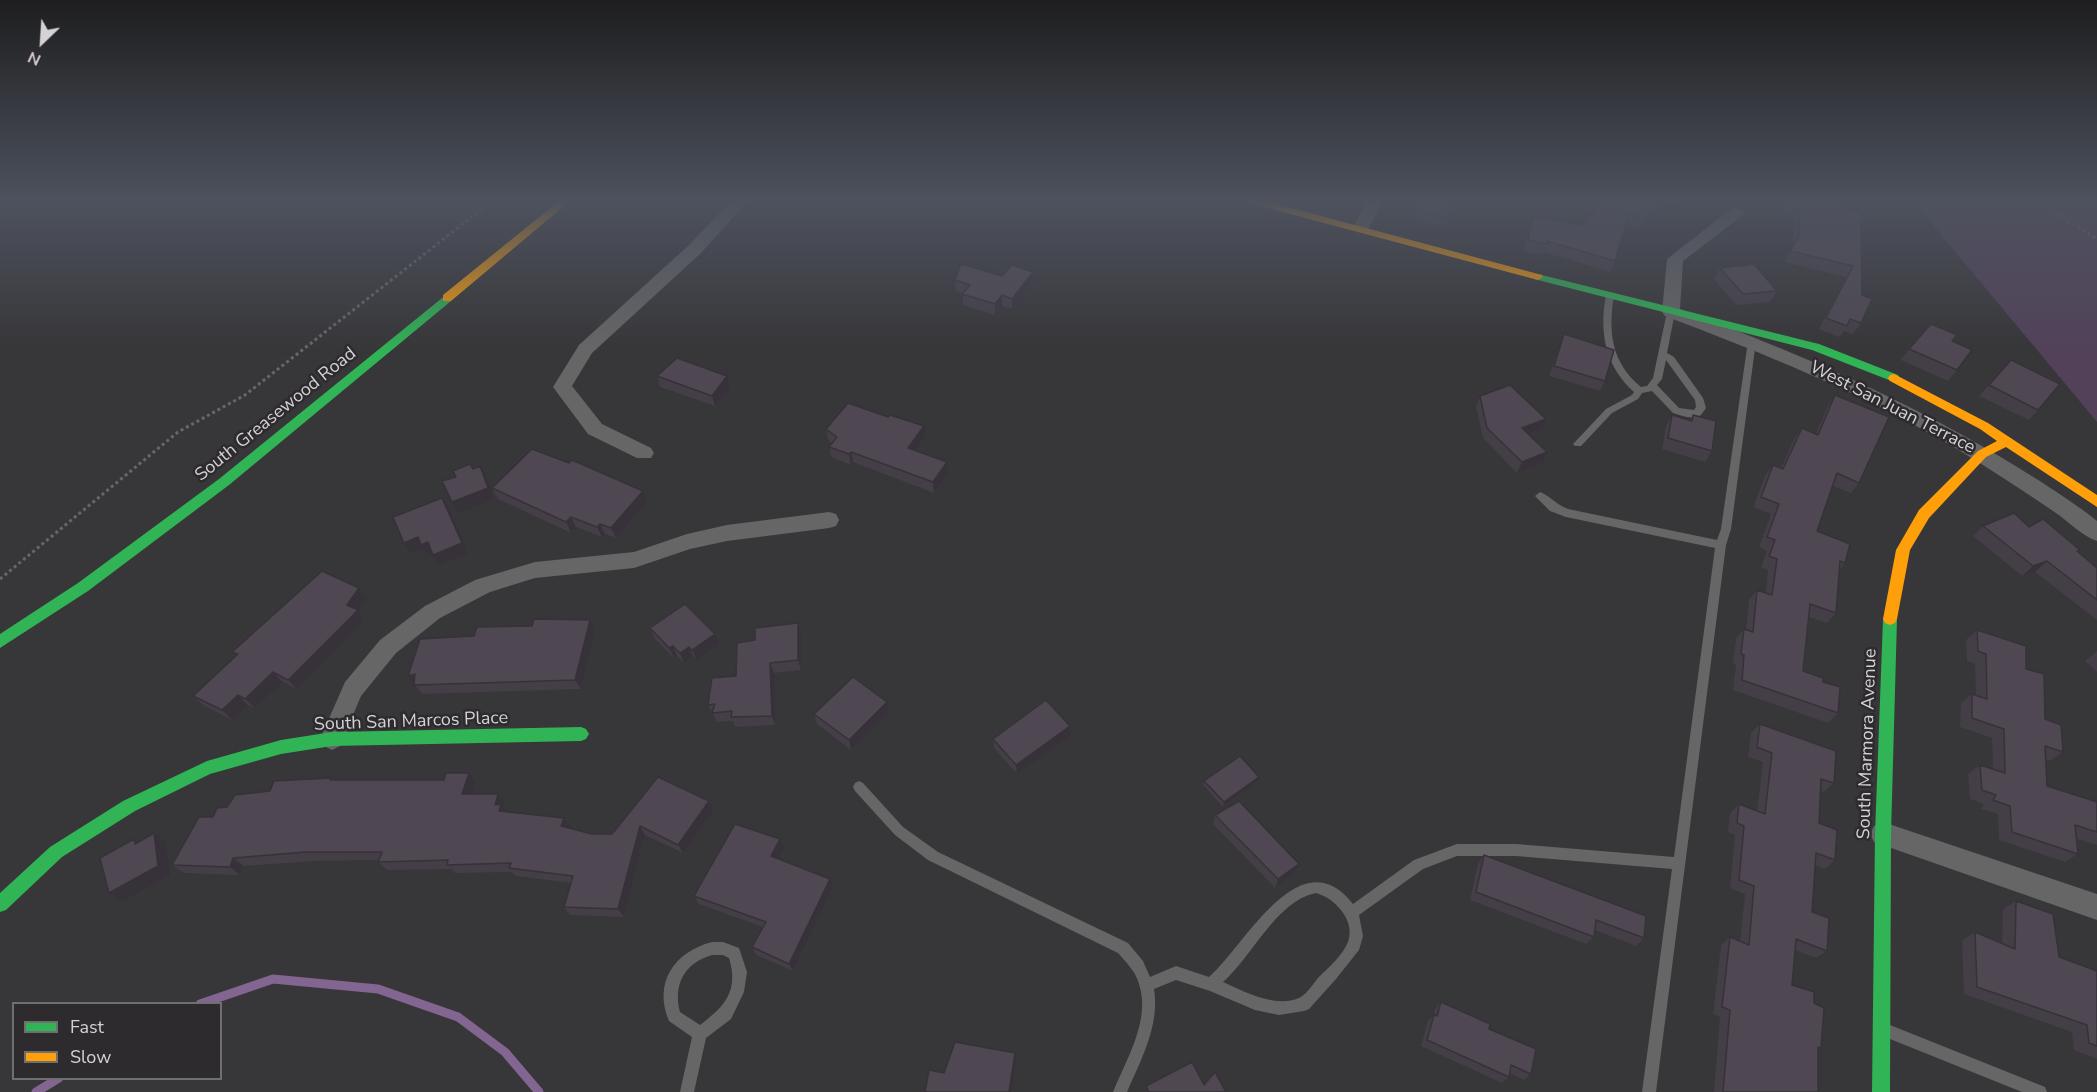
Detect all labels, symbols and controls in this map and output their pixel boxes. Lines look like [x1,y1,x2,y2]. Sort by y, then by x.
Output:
north arrow [12,12,72,72]
text: N [24,46,44,71]
street label: South Greasewood Road [191,343,361,487]
street label: West San Juan Terrace [1806,357,1978,459]
street label: South Marmora Avenue [1854,648,1882,840]
street label: South San Marcos Place [313,708,509,736]
legend [12,1002,222,1080]
text: Fast [70,1015,104,1039]
text: Slow [70,1045,111,1069]

